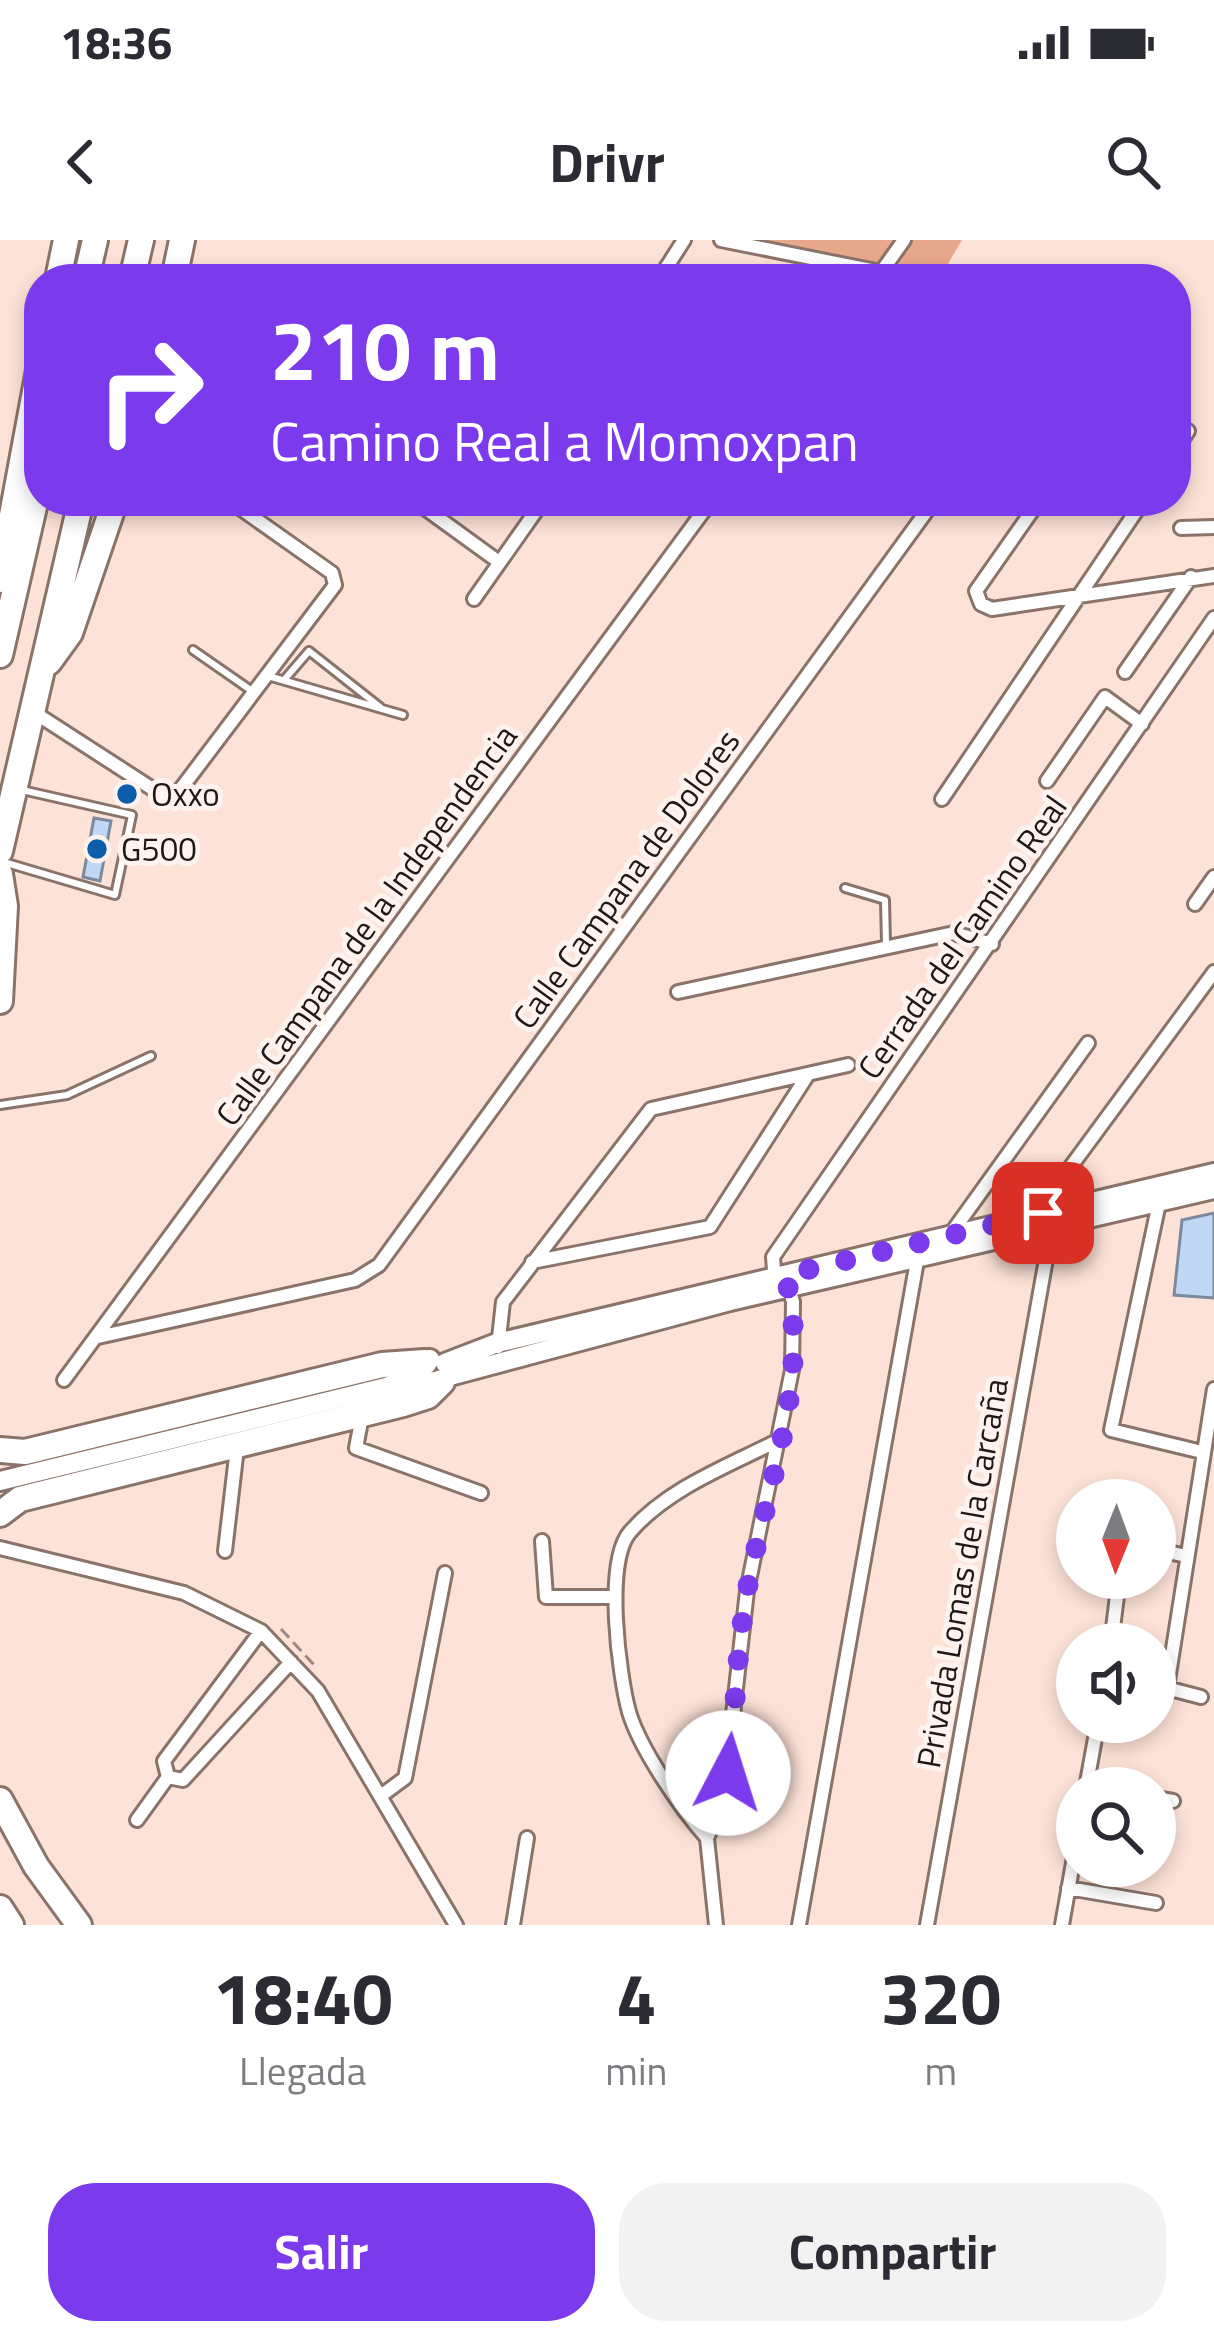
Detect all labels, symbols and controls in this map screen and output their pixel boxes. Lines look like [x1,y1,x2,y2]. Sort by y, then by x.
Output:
text: 18:36 [60,8,172,76]
text: Drivr [549,121,665,203]
icon: back [48,129,114,195]
icon: search [1100,129,1166,195]
text: 210 m [270,285,500,413]
icon: right [72,312,228,468]
text: Camino Real a Momoxpan [270,400,859,482]
street label: Calle Campana de la Independencia [203,714,529,1136]
street label: Calle Campana de Dolores [500,719,752,1039]
place label: Oxxo [151,769,220,819]
marker: Oxxo [114,781,140,807]
street label: Cerrada del Camino Real [845,785,1079,1089]
place label: G500 [121,824,197,874]
marker: G500 [84,836,110,862]
pin [992,1162,1094,1264]
icon: arrive [1010,1180,1076,1246]
street label: Privada Lomas de la Carcaña [903,1374,1021,1772]
north arrow [1056,1479,1176,1599]
map controls [1056,1479,1176,1887]
button: sound [1056,1623,1176,1743]
position arrow [665,1710,791,1836]
button: search [1056,1767,1176,1887]
text: 18:40 [213,1942,393,2052]
text: 4 [616,1942,657,2052]
text: 320 [880,1942,1001,2052]
text: Llegada [239,2041,366,2100]
text: min [605,2041,667,2100]
text: m [924,2041,957,2100]
button: Salir [48,2183,595,2321]
button: Compartir [619,2183,1166,2321]

